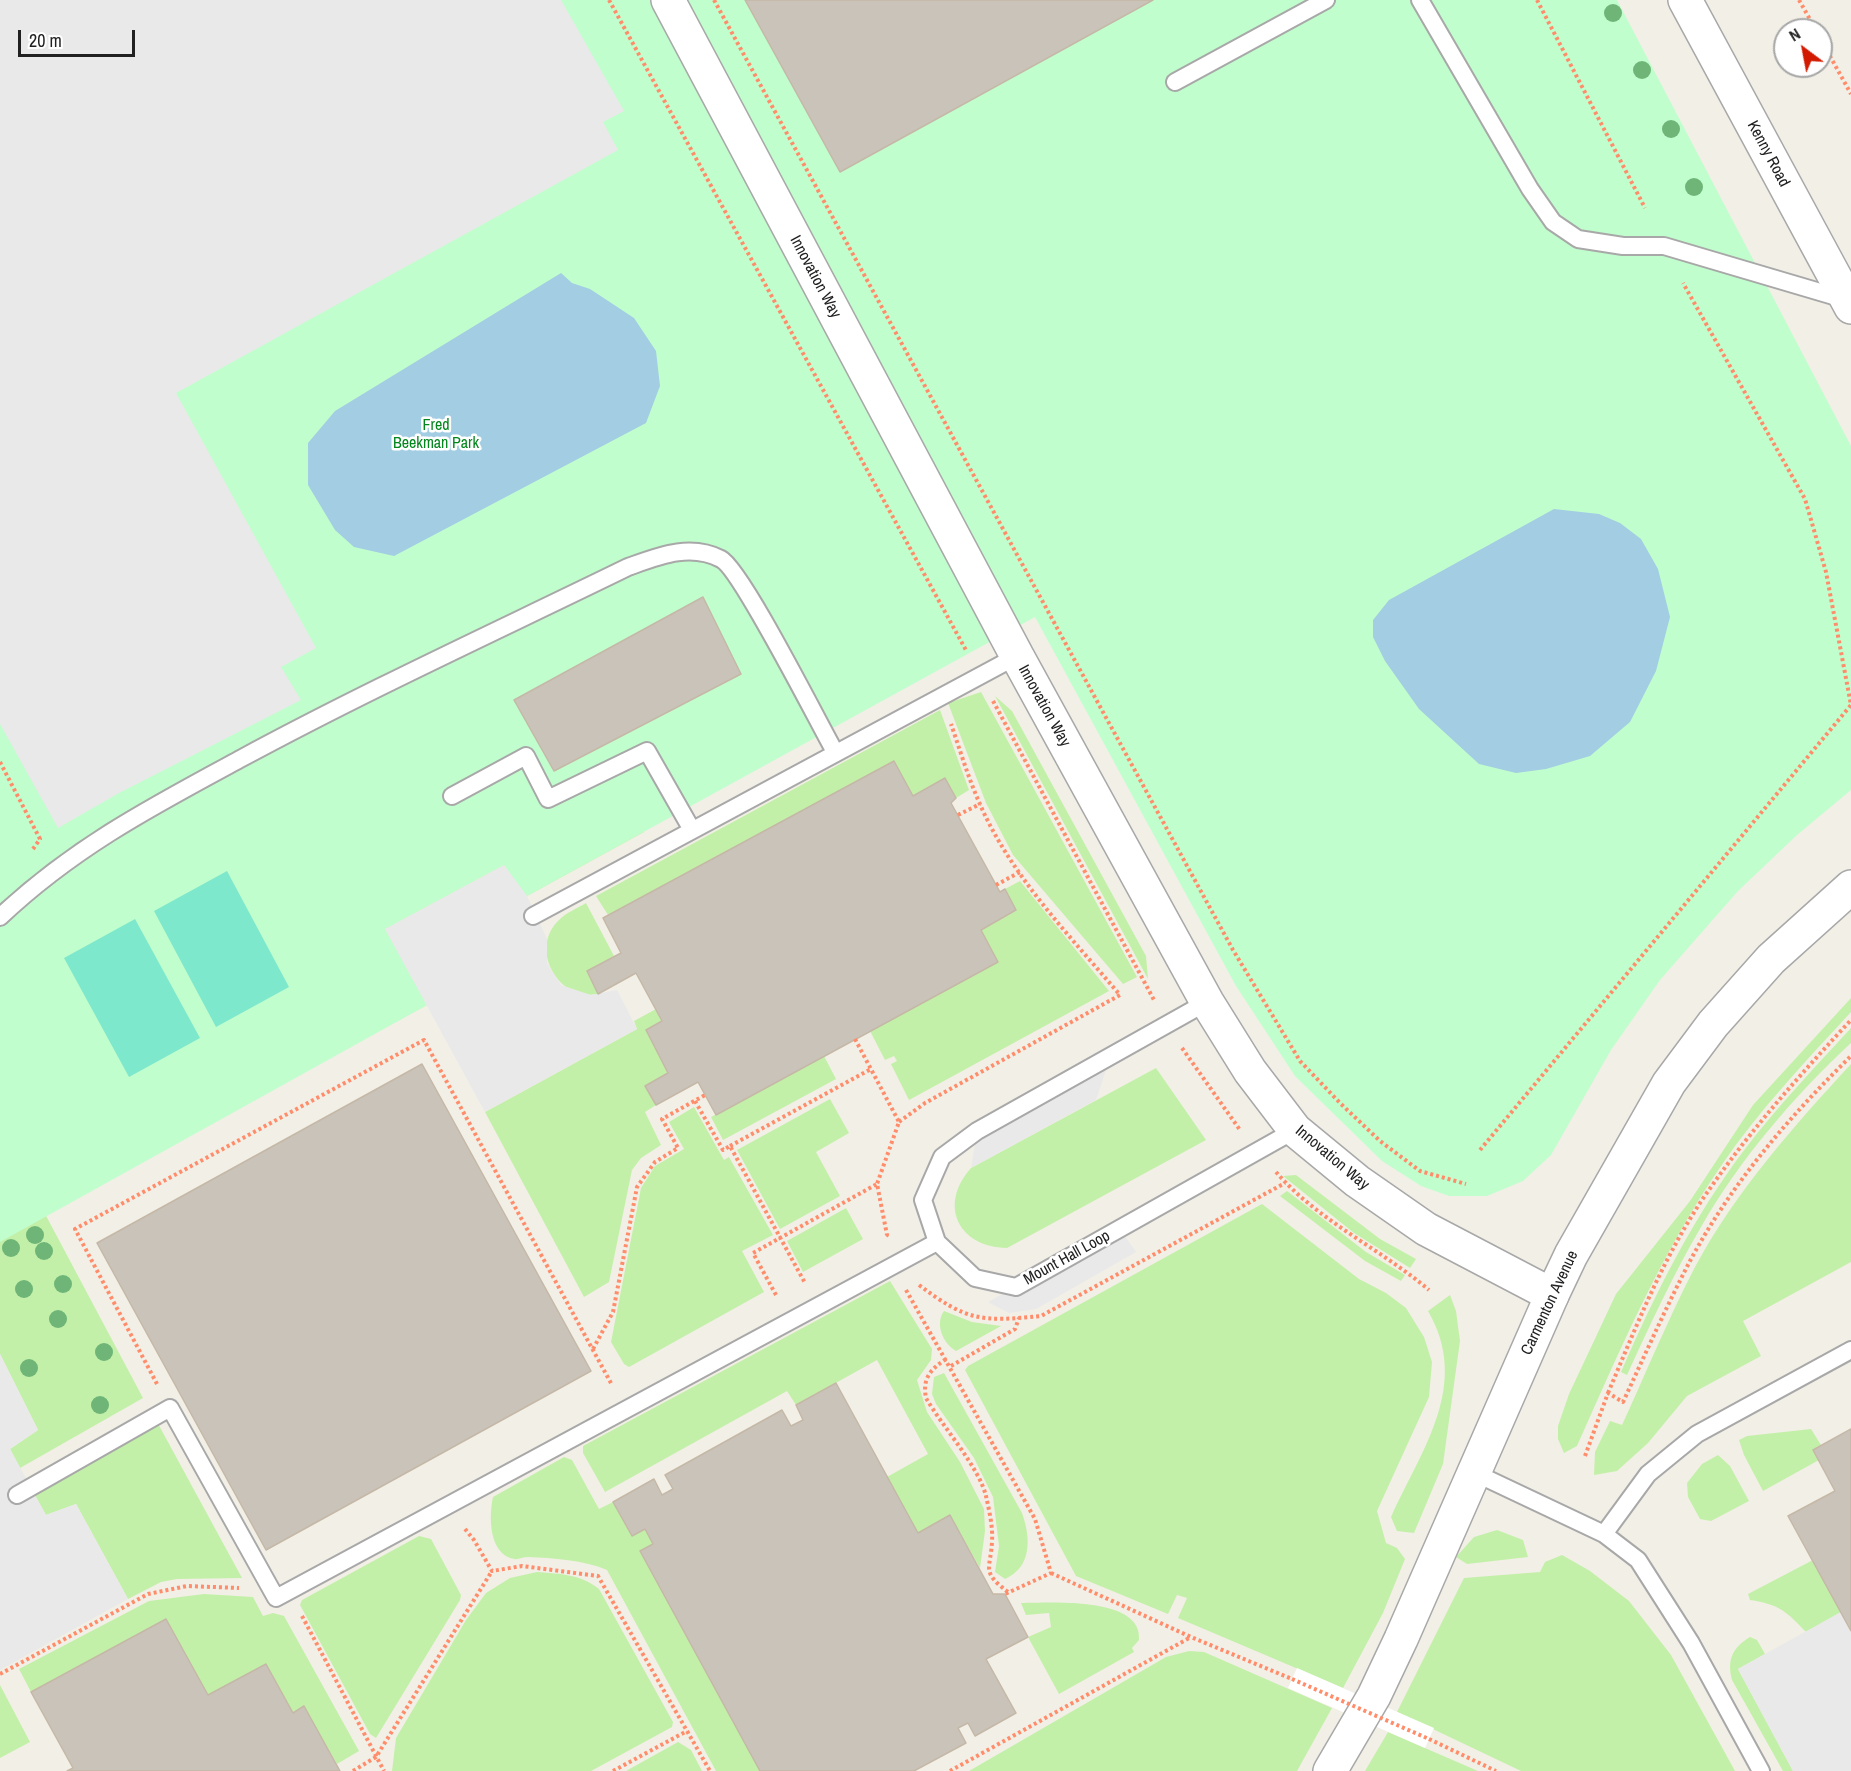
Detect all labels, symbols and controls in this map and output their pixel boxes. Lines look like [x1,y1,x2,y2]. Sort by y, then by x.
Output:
scale bar [21,18,138,56]
north arrow [1773,18,1833,78]
text: N [1785,23,1804,46]
text: 20 m [29,28,62,53]
street label: Kenny Road [1743,118,1793,190]
street label: Innovation Way [785,232,845,322]
park label: Fred Beekman Park [393,416,479,454]
street label: Innovation Way [1014,662,1074,750]
street label: Innovation Way [1291,1121,1373,1195]
street label: Mount Hall Loop [1021,1226,1113,1290]
street label: Carmenton Avenue [1517,1248,1583,1358]

